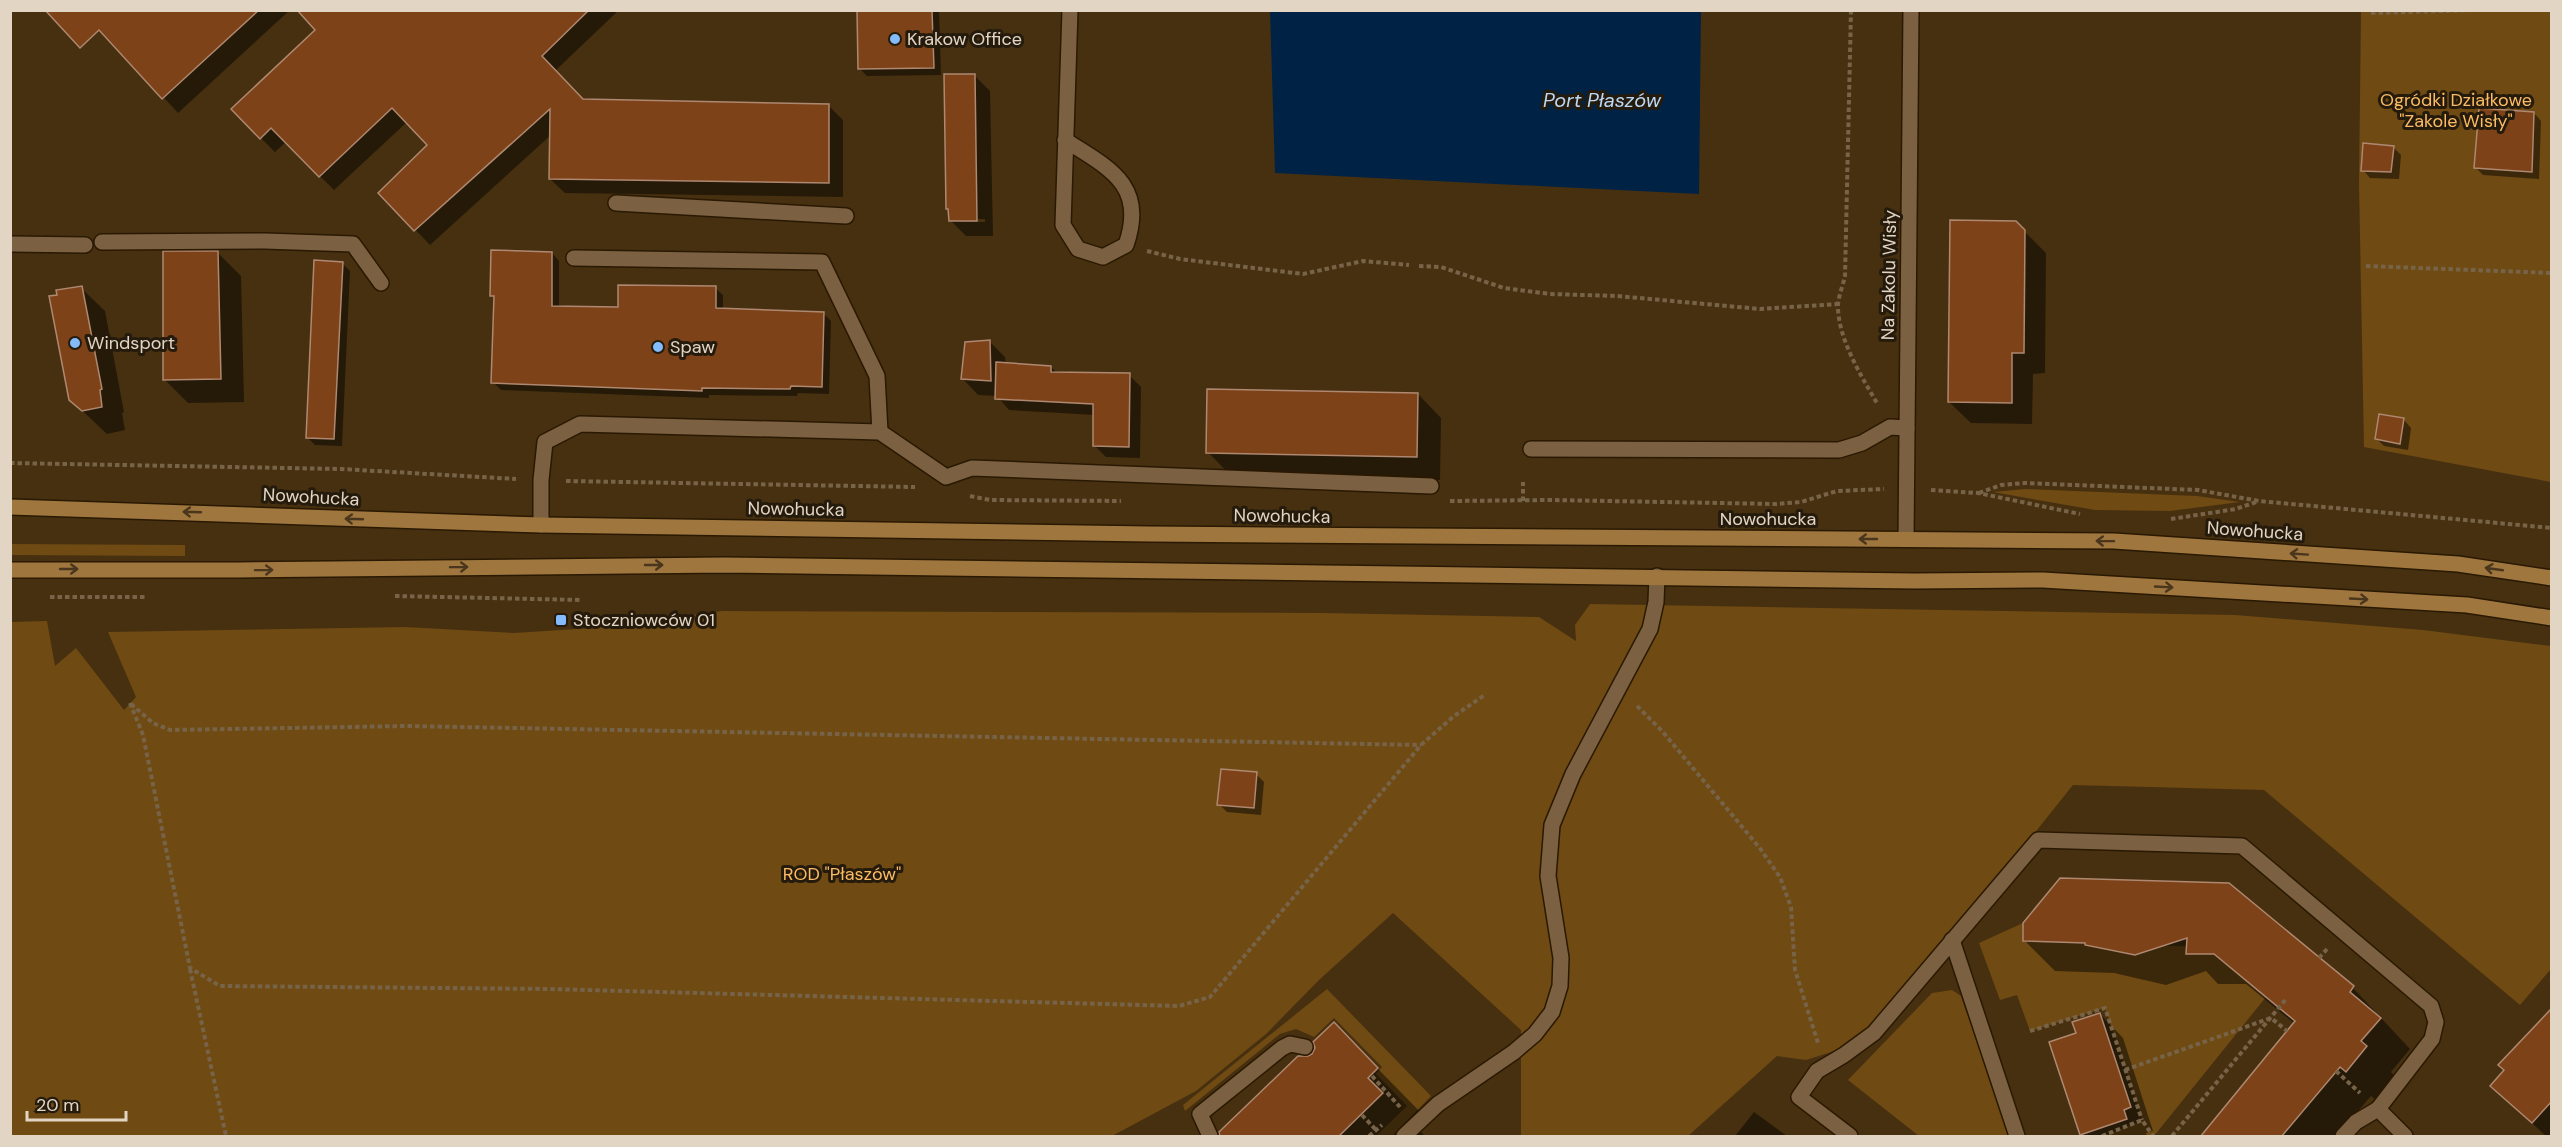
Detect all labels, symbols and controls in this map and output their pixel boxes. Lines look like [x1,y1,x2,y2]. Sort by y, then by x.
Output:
place label: Krakow Office [907,27,1022,51]
marker: Krakow Office [888,32,902,46]
water label: Port Płaszów [1543,87,1662,113]
park label: Ogródki Działkowe "Zakole Wisły" [2380,88,2532,133]
street label: Na Zakolu Wisły [1876,210,1902,340]
place label: Windsport [87,331,175,355]
place label: Spaw [670,335,715,359]
marker: Windsport [68,336,82,350]
marker: Spaw [651,340,665,354]
street label: Nowohucka [262,482,360,512]
street label: Nowohucka [748,496,844,522]
street label: Nowohucka [1234,503,1330,529]
one-way arrow [183,507,203,518]
street label: Nowohucka [1720,507,1816,531]
one-way arrow [344,514,364,525]
street label: Nowohucka [2206,516,2304,546]
one-way arrow [1858,533,1878,545]
one-way arrow [2095,535,2115,547]
one-way arrow [2290,548,2310,559]
one-way arrow [643,559,663,571]
one-way arrow [448,561,468,573]
one-way arrow [58,563,78,575]
one-way arrow [253,564,273,576]
one-way arrow [2484,564,2504,575]
one-way arrow [2154,582,2174,593]
one-way arrow [2348,593,2368,604]
place label: Stoczniowców 01 [573,608,715,632]
marker: Stoczniowców 01 [554,613,568,627]
park label: ROD "Płaszów" [783,862,901,886]
scale bar [27,1084,126,1122]
text: 20 m [36,1093,79,1117]

